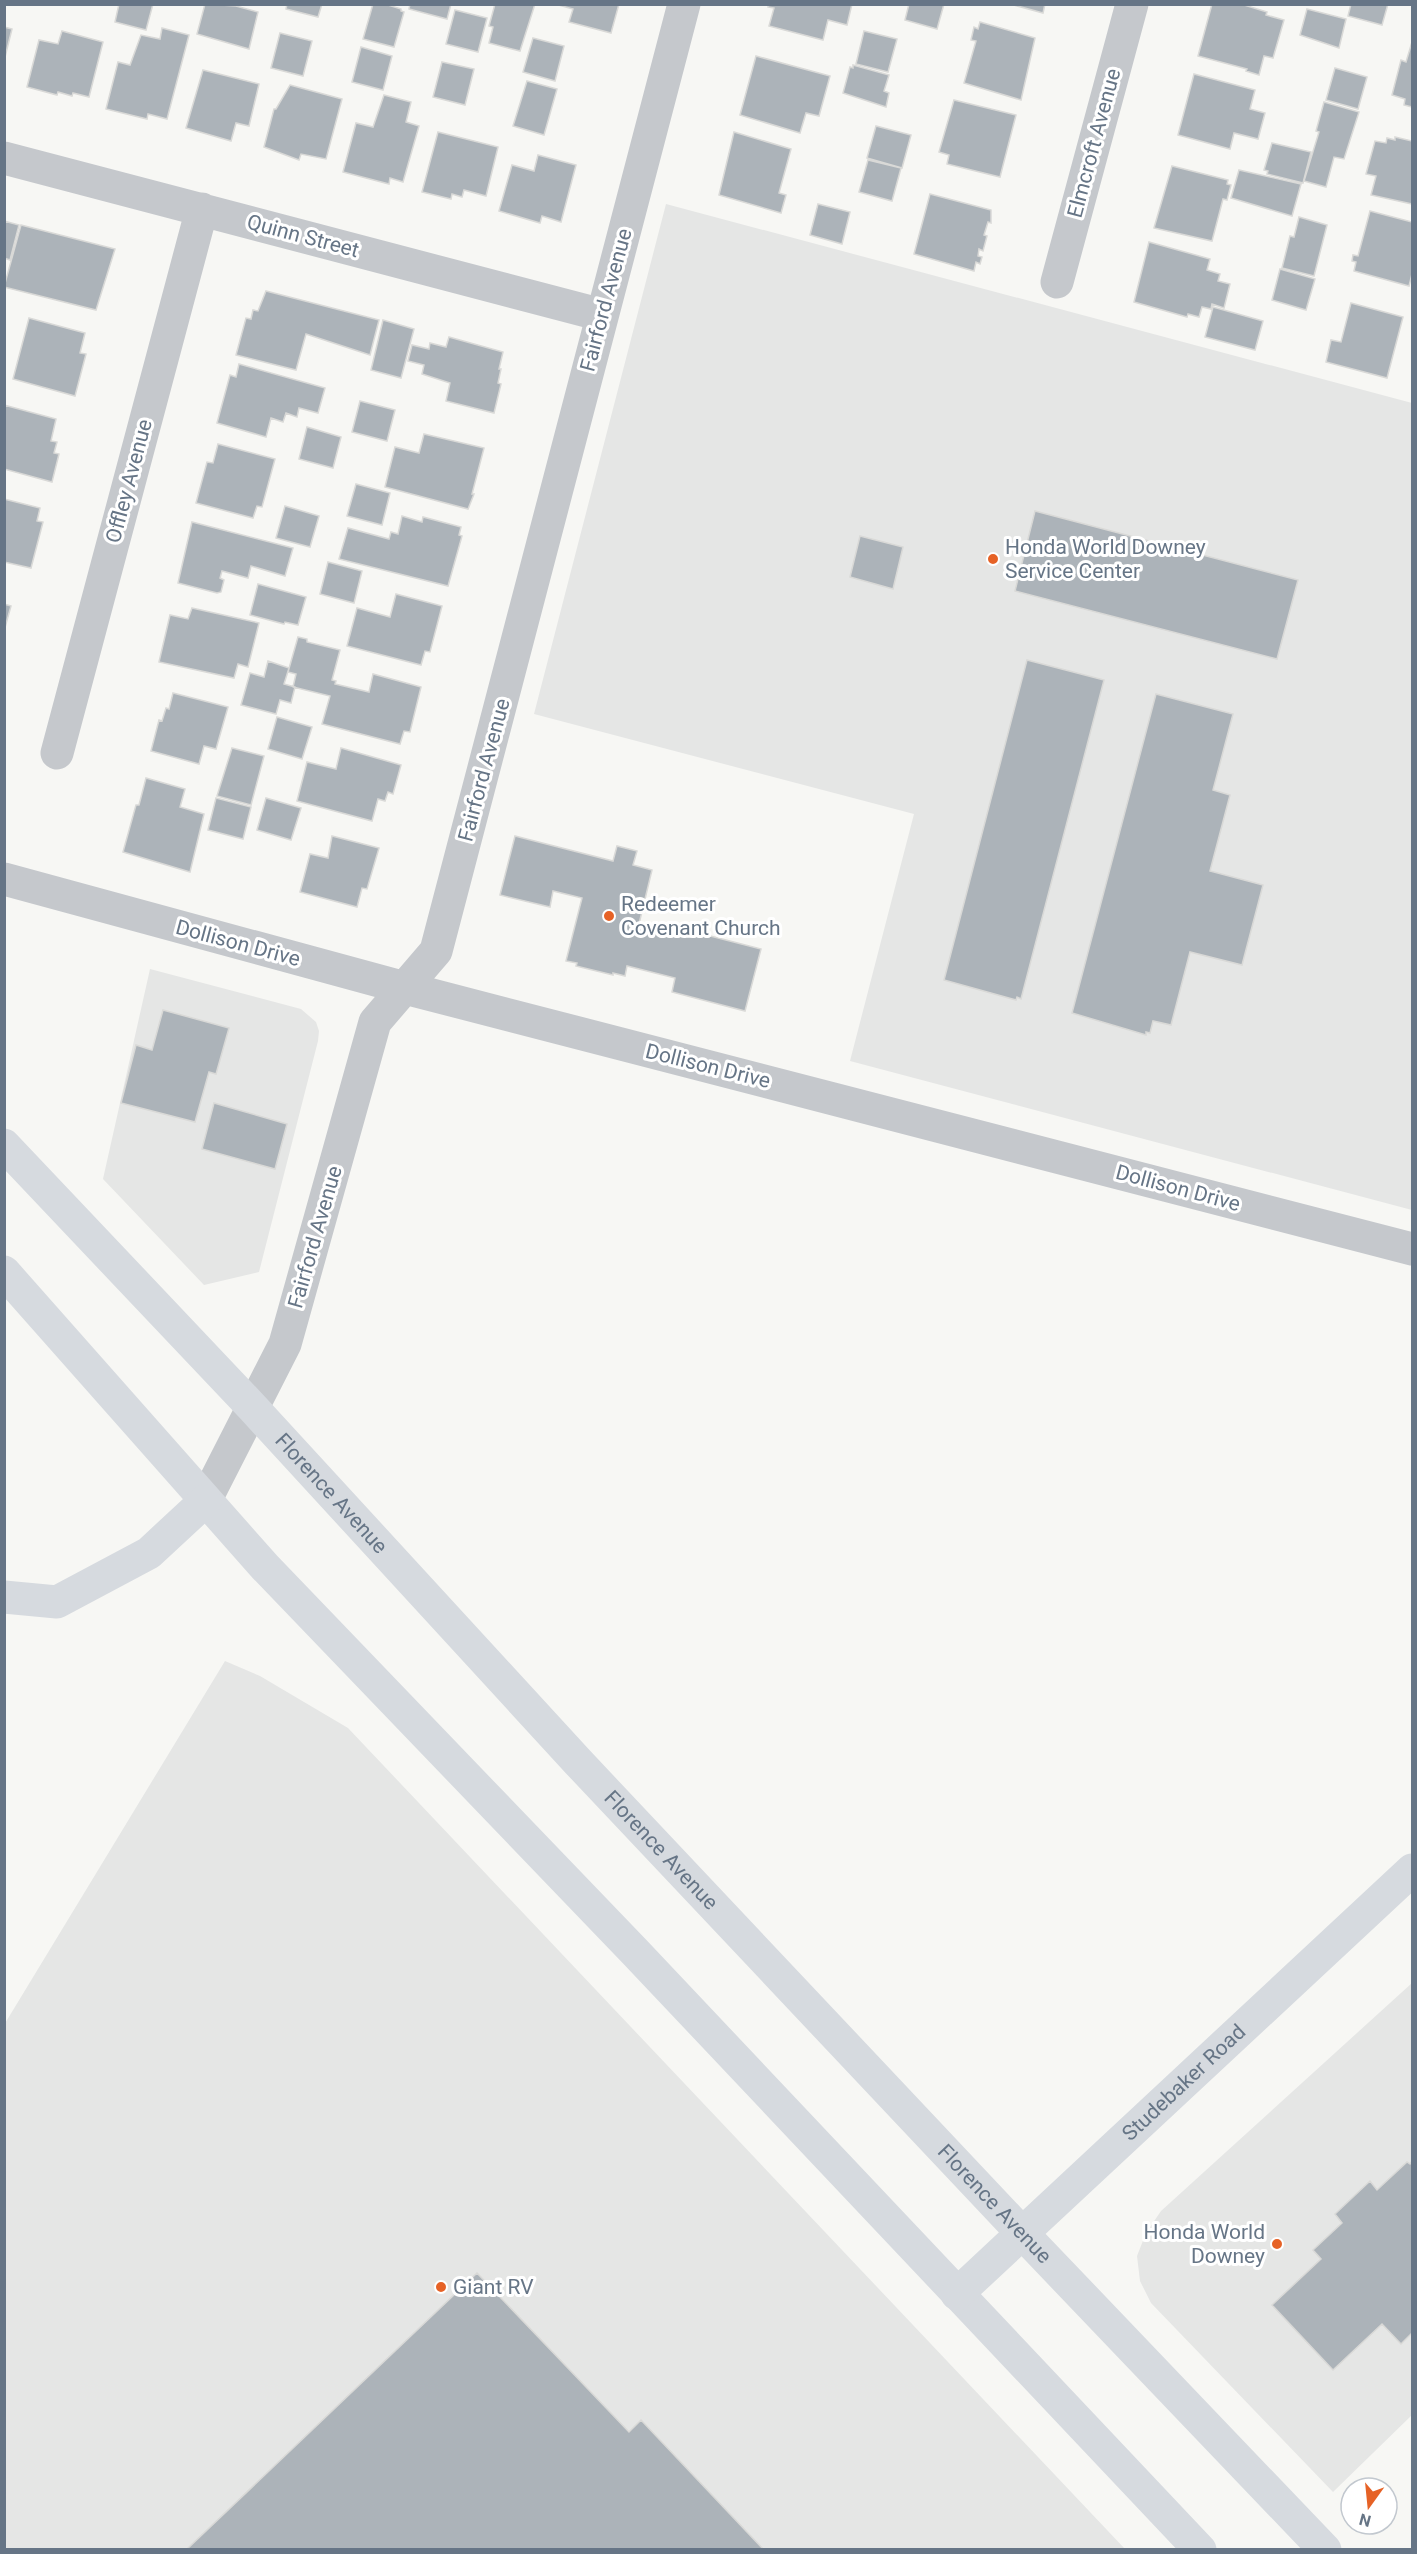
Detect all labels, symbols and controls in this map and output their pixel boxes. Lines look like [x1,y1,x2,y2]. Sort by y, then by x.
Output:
street label: Elmcroft Avenue [1063,66,1125,220]
street label: Quinn Street [244,210,362,262]
street label: Fairford Avenue [575,226,637,374]
street label: Offley Avenue [101,416,157,546]
place label: Honda World Downey Service Center [1005,535,1206,583]
marker: Honda World Downey Service Center [986,552,1000,566]
street label: Fairford Avenue [453,696,515,844]
place label: Redeemer Covenant Church [621,892,781,940]
marker: Redeemer Covenant Church [602,909,616,923]
street label: Dollison Drive [173,915,303,971]
street label: Dollison Drive [643,1039,773,1093]
street label: Dollison Drive [1113,1160,1243,1216]
street label: Fairford Avenue [283,1163,347,1311]
street label: Florence Avenue [270,1428,392,1558]
street label: Florence Avenue [599,1786,723,1915]
street label: Studebaker Road [1117,2020,1250,2146]
street label: Florence Avenue [933,2139,1056,2268]
place label: Honda World Downey [1144,2220,1265,2268]
marker: Honda World Downey [1270,2237,1284,2251]
place label: Giant RV [453,2275,534,2299]
marker: Giant RV [434,2280,448,2294]
north arrow [1339,2476,1399,2536]
text: N [1357,2509,1373,2531]

